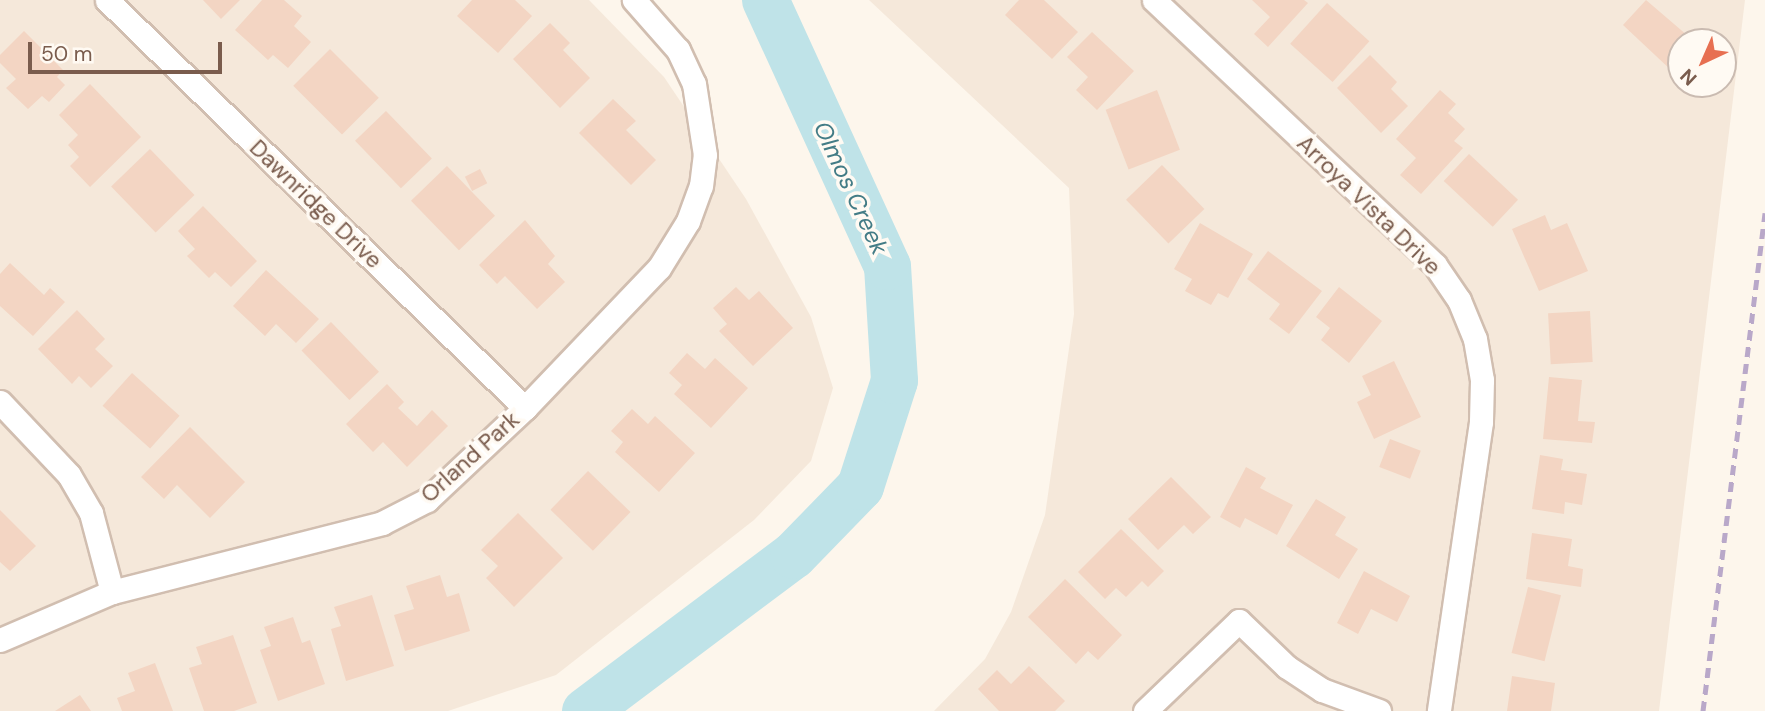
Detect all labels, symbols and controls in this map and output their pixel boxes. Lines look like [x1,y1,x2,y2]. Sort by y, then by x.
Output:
scale bar [32,28,226,72]
north arrow [1667,28,1737,98]
text: 50 m [41,40,92,68]
text: N [1675,63,1702,91]
water label: Olmos Creek [808,117,894,259]
street label: Arroya Vista Drive [1291,129,1447,281]
street label: Dawnridge Drive [244,134,388,274]
street label: Orland Park [415,406,525,508]

